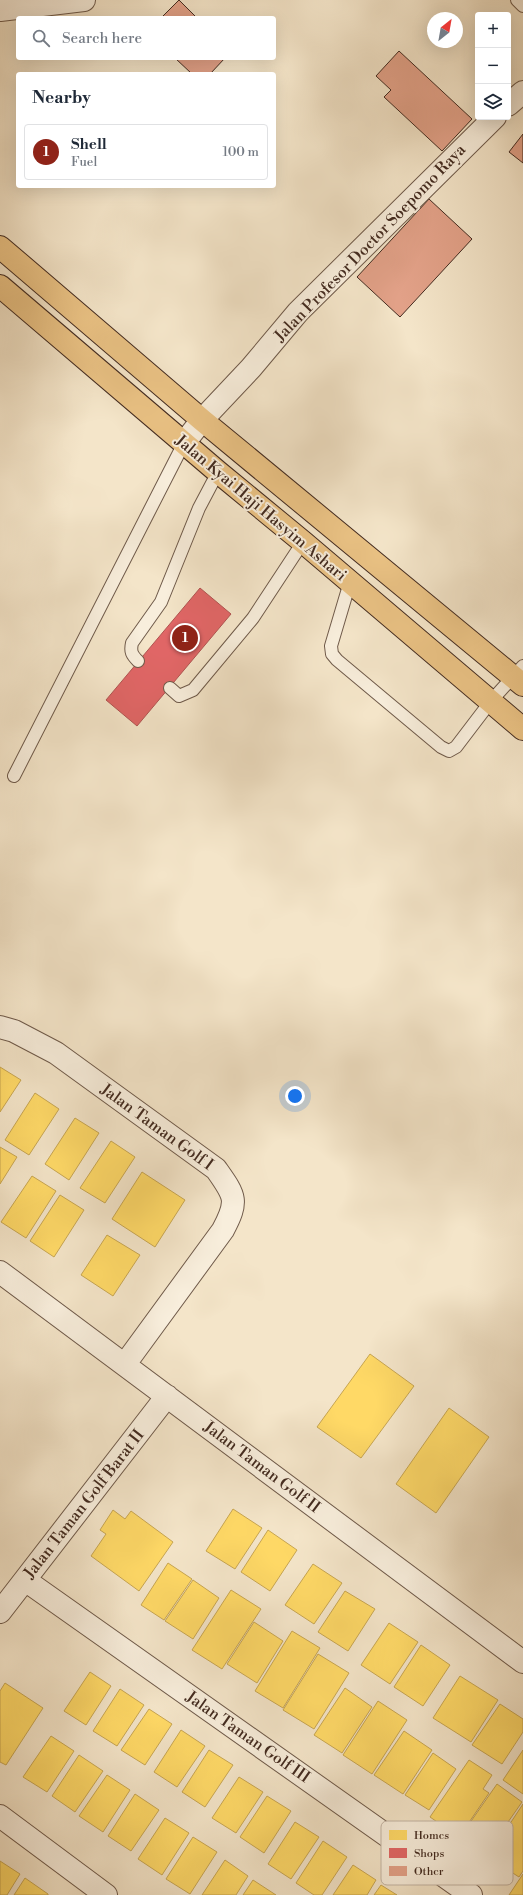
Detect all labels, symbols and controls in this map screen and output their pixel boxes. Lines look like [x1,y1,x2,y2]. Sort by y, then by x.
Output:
north arrow [427,12,463,48]
map controls [475,12,511,120]
button: + [475,12,511,48]
search box [16,16,276,60]
icon: search [30,27,52,49]
text: Search here [62,29,142,48]
button: − [475,48,511,84]
button: layers [475,84,511,120]
text: Nearby [32,87,91,109]
text: Shell [71,135,107,154]
street label: Jalan Profesor Doctor Soepomo Raya [269,139,471,347]
text: 1 [43,144,49,160]
text: 100 m [223,144,259,160]
text: Fuel [71,154,97,170]
street label: Jalan Kyai Haji Hasyim Ashari [171,430,351,585]
pin: 1 [172,623,198,653]
street label: Jalan Taman Golf I [96,1079,217,1175]
your location [285,1086,305,1106]
street label: Jalan Taman Golf II [199,1416,324,1517]
street label: Jalan Taman Golf Barat II [19,1425,148,1583]
street label: Jalan Taman Golf III [181,1686,314,1787]
legend [381,1821,513,1885]
text: Homes [414,1829,449,1843]
text: Shops [414,1847,444,1861]
text: Other [414,1865,444,1879]

